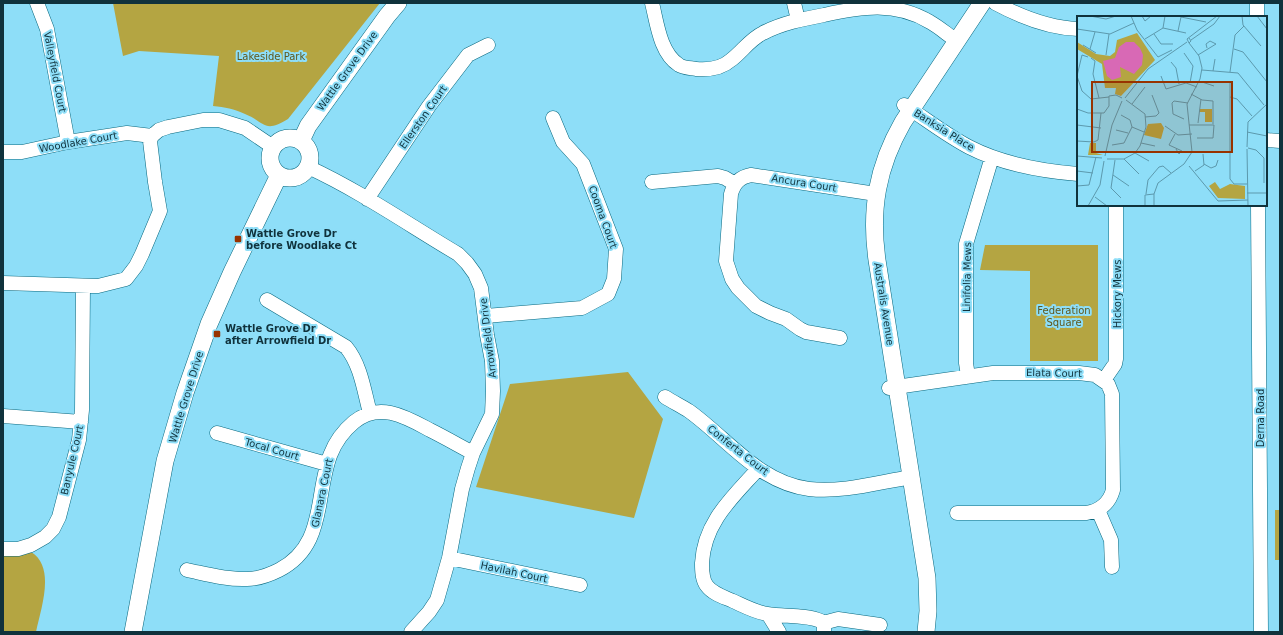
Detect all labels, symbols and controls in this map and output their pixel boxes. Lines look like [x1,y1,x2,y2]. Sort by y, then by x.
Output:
inset map [1077,16,1267,206]
street label: Wattle Grove Drive [315,29,379,113]
street label: Valleyfield Court [42,31,68,113]
park label: Lakeside Park [237,51,305,62]
street label: Ellerston Court [397,83,449,151]
street label: Banksia Place [912,107,976,153]
street label: Woodlake Court [38,130,118,154]
street label: Ancura Court [771,172,837,194]
street label: Cooma Court [587,184,619,250]
place label: Wattle Grove Dr before Woodlake Ct [246,228,357,251]
marker: Wattle Grove Dr before Woodlake Ct [233,234,243,244]
street label: Linifolia Mews [961,242,973,312]
street label: Hickory Mews [1112,260,1123,328]
street label: Australis Avenue [872,262,896,346]
street label: Arrowfield Drive [478,297,498,379]
park label: Federation Square [1037,305,1091,328]
place label: Wattle Grove Dr after Arrowfield Dr [225,323,331,346]
marker: Wattle Grove Dr after Arrowfield Dr [212,329,222,339]
street label: Wattle Grove Drive [167,350,205,444]
street label: Elata Court [1026,367,1082,379]
street label: Derna Road [1255,389,1266,447]
street label: Conferta Court [705,423,771,477]
street label: Banyule Court [59,424,85,496]
street label: Tocal Court [243,436,300,462]
street label: Glanara Court [309,458,335,528]
street label: Havilah Court [479,560,549,584]

